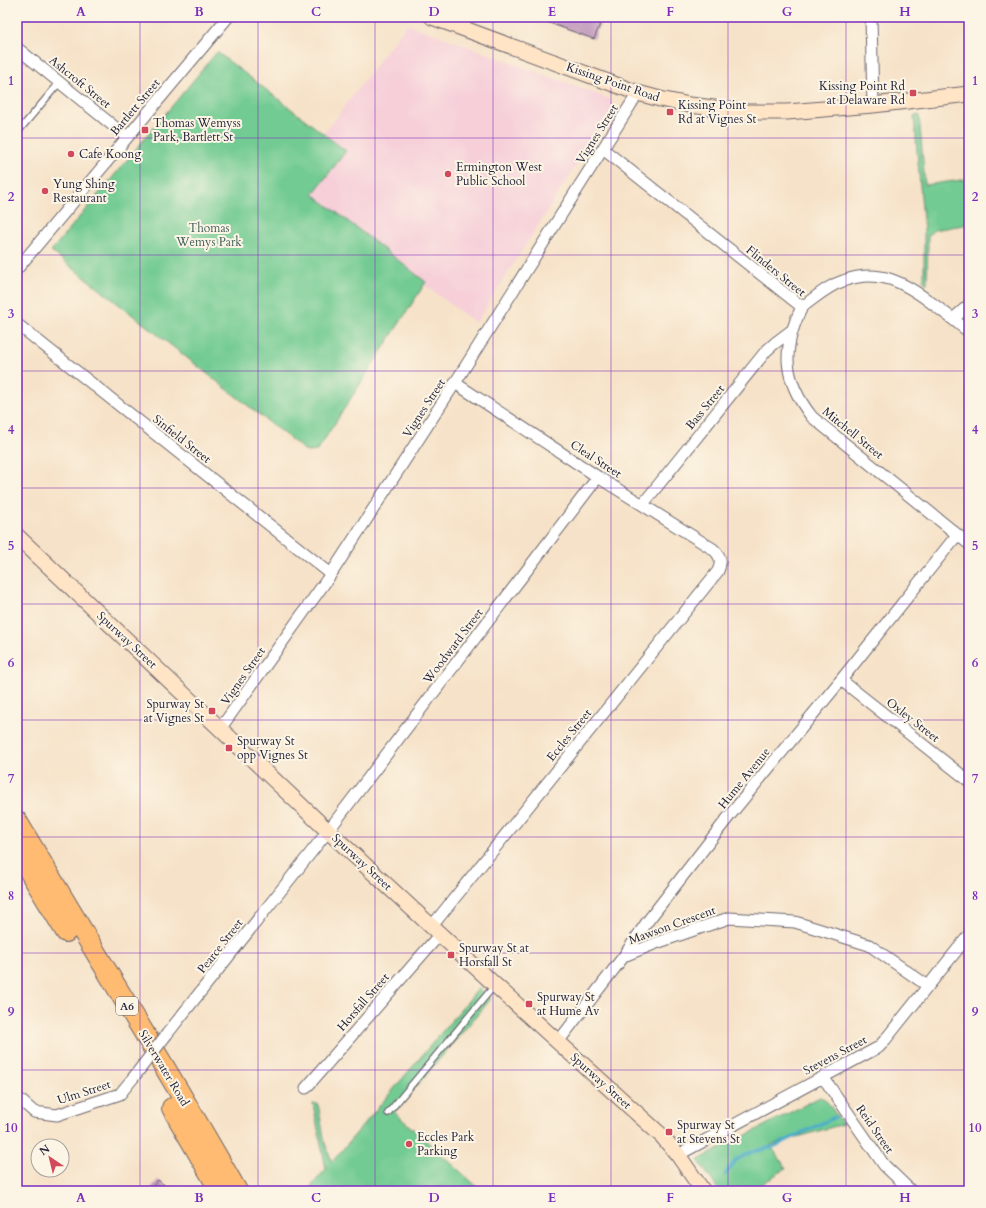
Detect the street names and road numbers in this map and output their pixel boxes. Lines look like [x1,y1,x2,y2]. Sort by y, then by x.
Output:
street label: Ashcroft Street [46,52,114,112]
street label: Kissing Point Road [564,59,662,106]
street label: Bartlett Street [106,75,164,139]
street label: Vignes Street [572,101,622,167]
street label: Flinders Street [743,242,809,300]
street label: Vignes Street [399,375,449,441]
street label: Bass Street [682,381,728,433]
street label: Mitchell Street [819,403,887,463]
street label: Sinfield Street [150,411,215,467]
street label: Cleal Street [567,436,625,482]
street label: Woodward Street [419,605,487,688]
street label: Spurway Street [94,608,161,672]
street label: Vignes Street [217,644,269,708]
street label: Oxley Street [883,694,943,746]
street label: Eccles Street [543,705,595,765]
street label: Hume Avenue [714,744,774,812]
street label: Spurway Street [329,830,396,894]
street label: Mawson Crescent [626,902,718,948]
street label: Pearce Street [194,915,246,977]
street label: Horsfall Street [333,969,393,1034]
road number: A6 [116,997,138,1015]
street label: Silverwater Road [135,1027,193,1110]
street label: Stevens Street [800,1031,870,1078]
street label: Spurway Street [567,1049,635,1113]
street label: Ulm Street [55,1076,113,1108]
street label: Reid Street [852,1102,898,1157]

